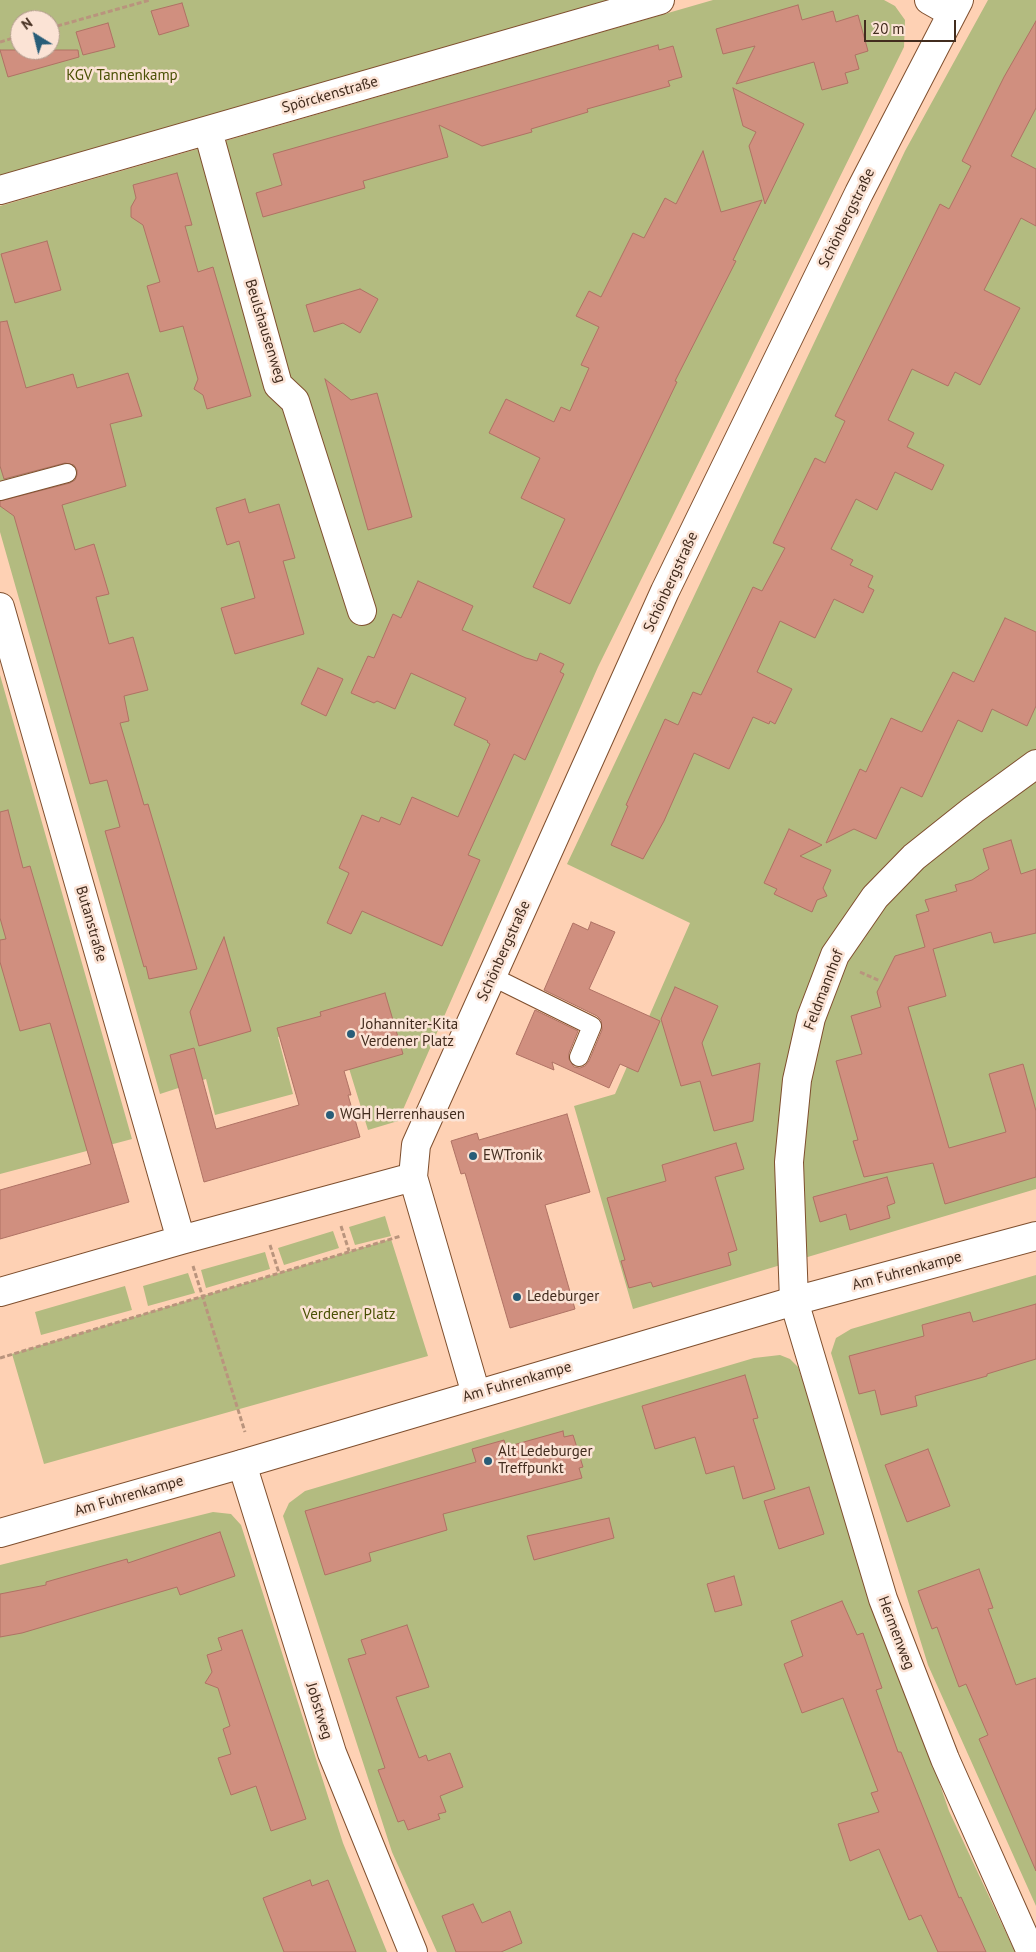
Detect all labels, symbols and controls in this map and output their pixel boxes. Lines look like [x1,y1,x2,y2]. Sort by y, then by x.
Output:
north arrow [10,10,60,60]
scale bar [866,10,958,42]
text: N [18,14,36,34]
text: 20 m [872,19,905,38]
park label: KGV Tannenkamp [66,67,178,85]
street label: Spörckenstraße [280,73,380,117]
street label: Schönbergstraße [815,165,879,271]
street label: Beulshausenweg [241,277,289,385]
street label: Schönbergstraße [640,529,702,635]
street label: Butanstraße [72,884,110,964]
street label: Schönbergstraße [474,898,534,1004]
street label: Feldmannhof [800,947,848,1033]
place label: Johanniter-Kita Verdener Platz [361,1016,458,1051]
marker: Johanniter-Kita Verdener Platz [345,1028,357,1040]
place label: WGH Herrenhausen [340,1106,465,1124]
marker: WGH Herrenhausen [324,1109,336,1121]
place label: EWTronik [483,1147,543,1165]
marker: EWTronik [467,1150,479,1162]
street label: Am Fuhrenkampe [850,1248,964,1294]
place label: Ledeburger [527,1288,599,1306]
marker: Ledeburger [511,1291,523,1303]
park label: Verdener Platz [303,1306,395,1324]
street label: Am Fuhrenkampe [460,1358,574,1406]
place label: Alt Ledeburger Treffpunkt [498,1443,592,1478]
marker: Alt Ledeburger Treffpunkt [482,1455,494,1467]
street label: Am Fuhrenkampe [72,1472,186,1520]
street label: Hermenweg [874,1594,918,1672]
street label: Jobstweg [302,1681,336,1741]

